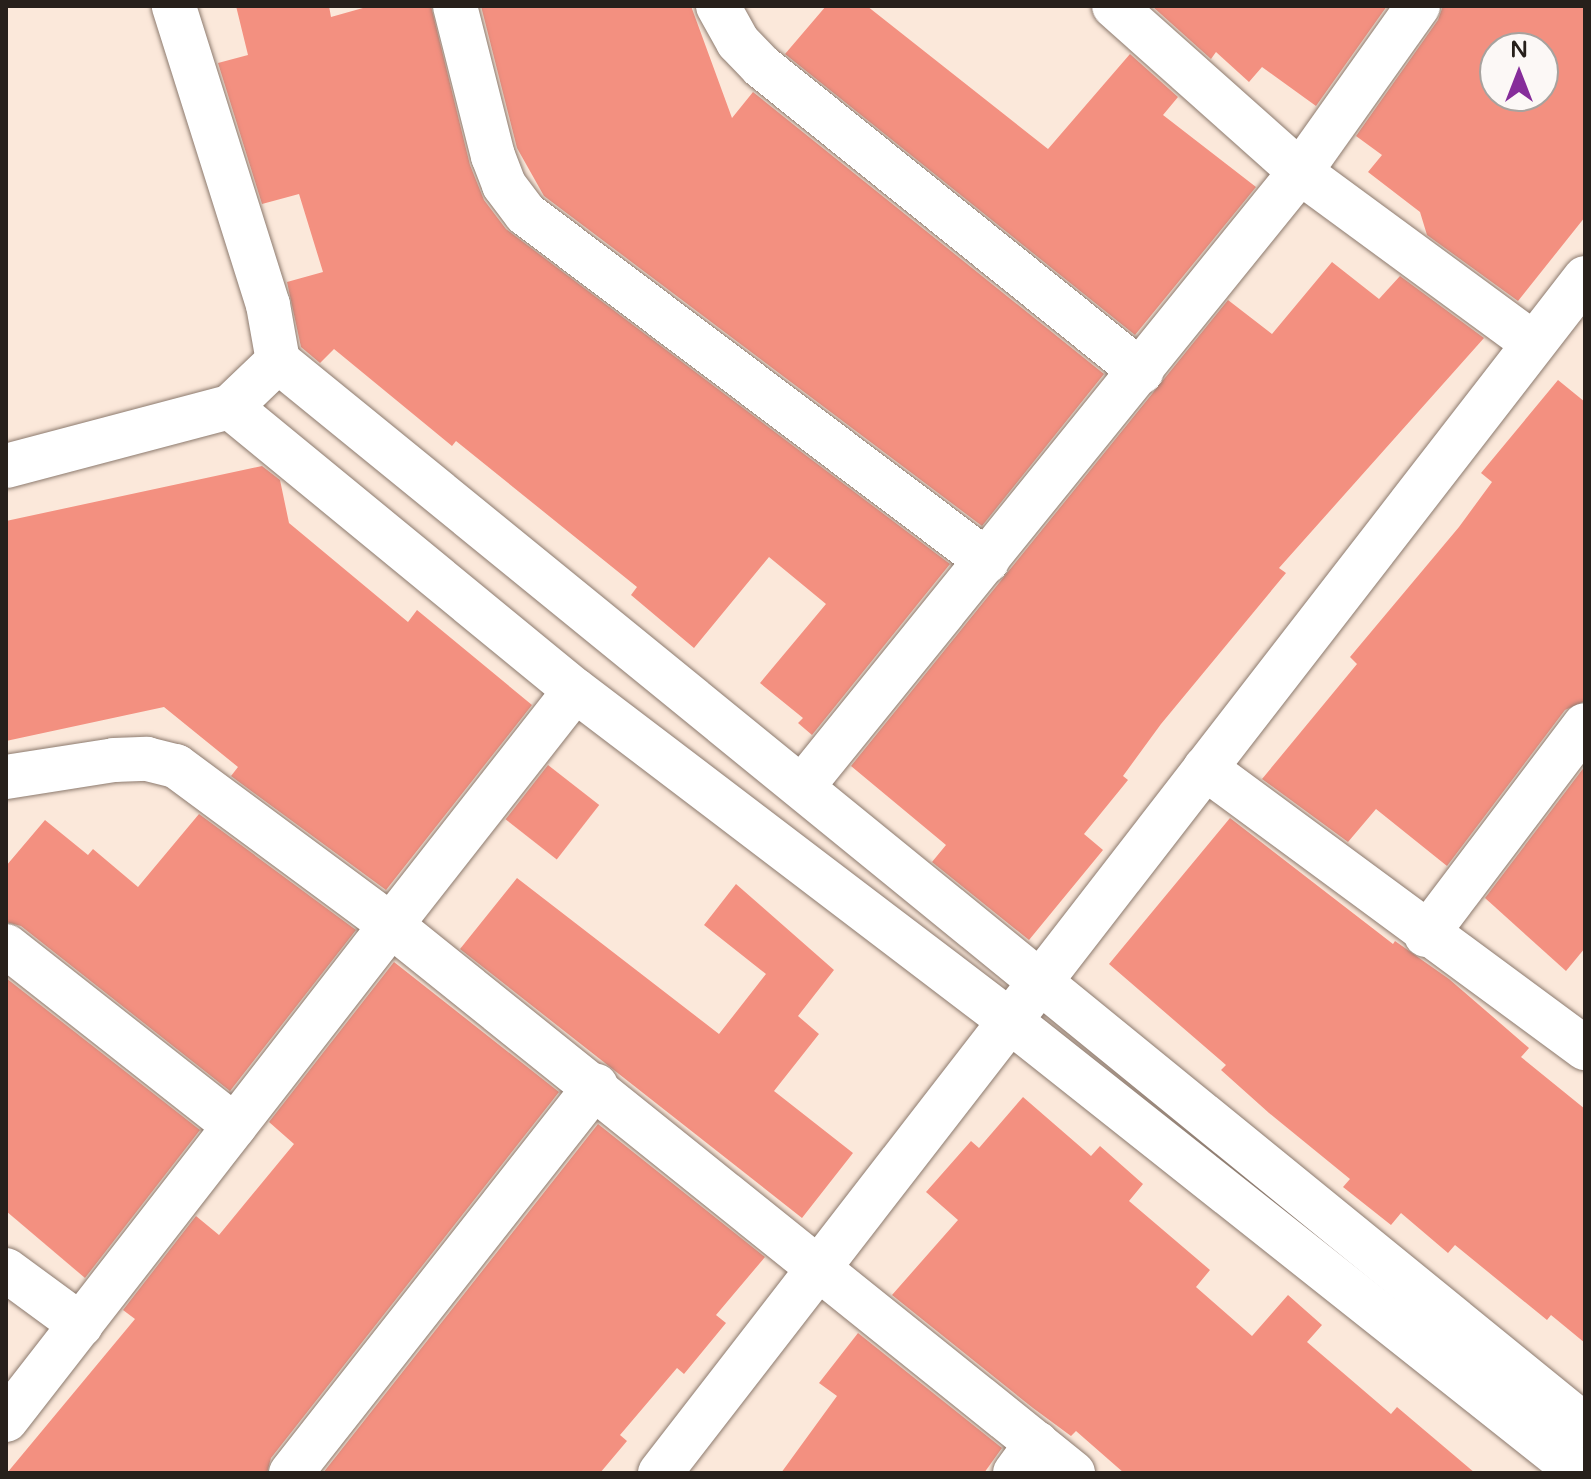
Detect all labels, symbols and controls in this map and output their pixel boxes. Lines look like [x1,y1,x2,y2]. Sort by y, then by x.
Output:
north arrow [1479,32,1559,112]
text: N [1510,37,1528,63]

